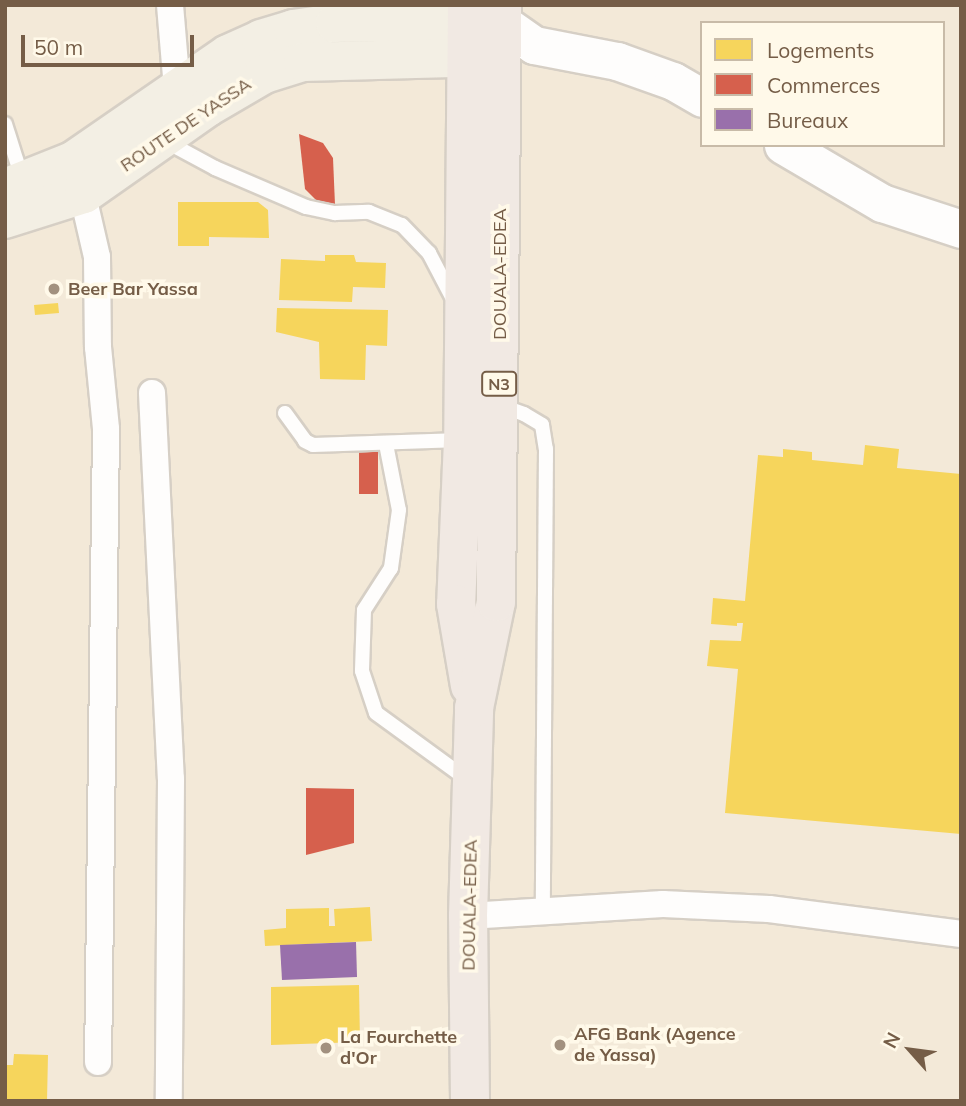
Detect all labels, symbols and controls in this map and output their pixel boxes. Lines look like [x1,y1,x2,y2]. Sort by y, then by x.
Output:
scale bar [24,21,198,65]
legend [700,21,945,147]
text: 50 m [34,34,83,60]
text: Logements [767,37,874,63]
text: Commerces [767,72,880,98]
street label: ROUTE DE YASSA [117,73,255,177]
text: Bureaux [767,107,848,133]
street label: DOUALA-EDEA [489,208,511,340]
place label: Beer Bar Yassa [68,278,198,300]
marker: Beer Bar Yassa [46,281,62,297]
road number: N3 [480,372,518,396]
street label: DOUALA-EDEA [458,839,482,971]
north arrow [875,1015,945,1085]
place label: AFG Bank (Agence de Yassa) [574,1024,736,1066]
place label: La Fourchette d'Or [340,1027,457,1070]
text: N [877,1028,905,1052]
marker: AFG Bank (Agence de Yassa) [552,1037,568,1053]
marker: La Fourchette d'Or [318,1040,334,1056]

